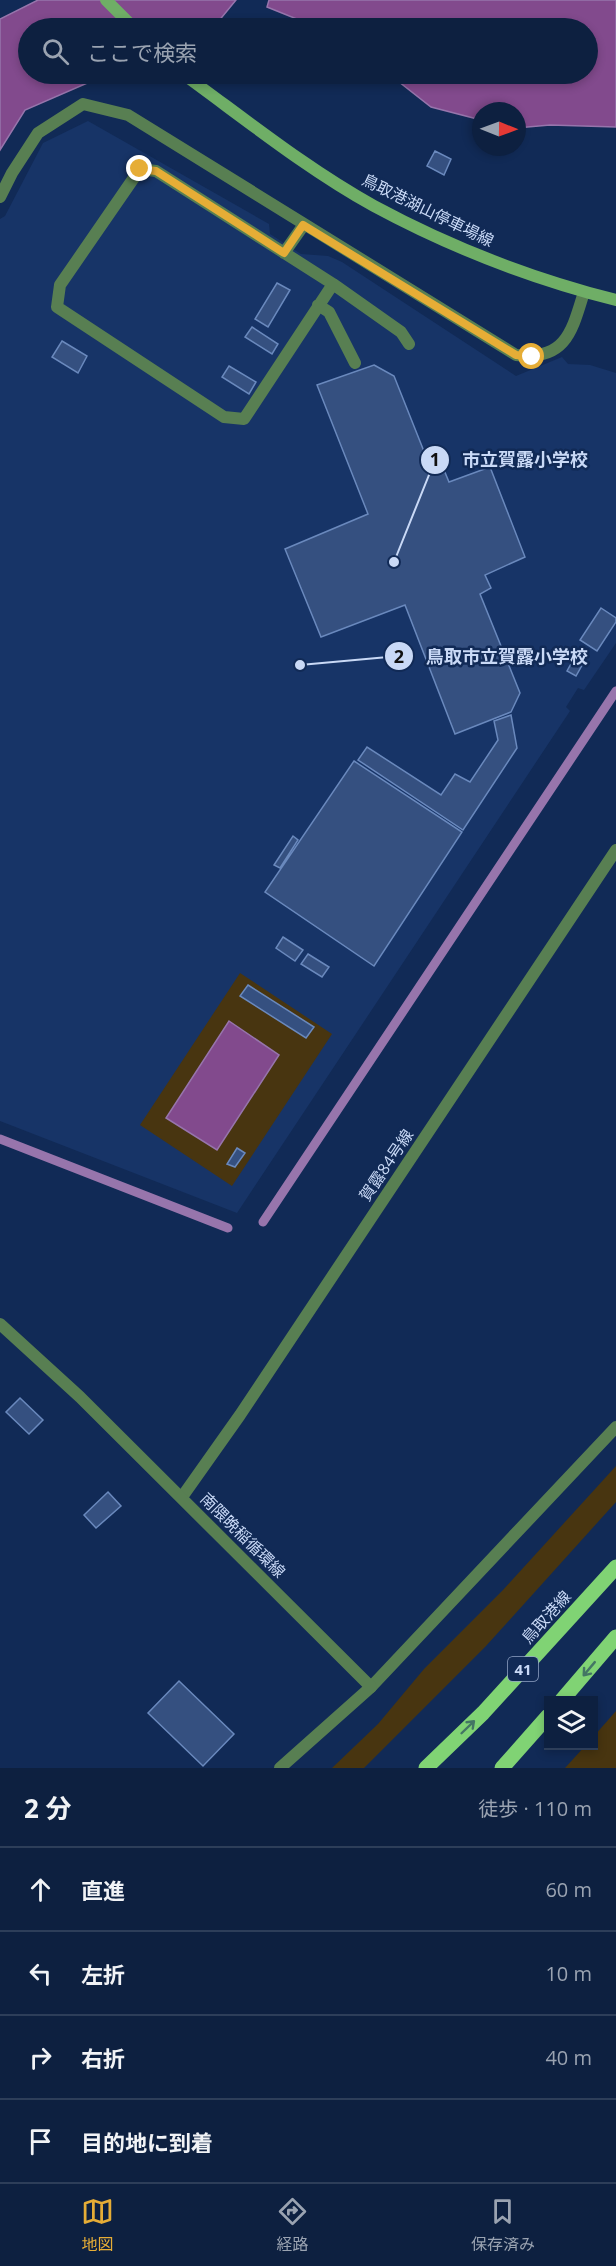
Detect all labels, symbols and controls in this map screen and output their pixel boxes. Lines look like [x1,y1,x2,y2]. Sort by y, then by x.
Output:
search box [18,18,598,84]
icon: search [39,35,72,68]
text: ここで検索 [87,37,197,67]
north arrow [472,102,526,156]
route end [126,155,152,181]
street label: 鳥取港湖山停車場線 [358,169,498,251]
route start [518,343,544,369]
callout: 市立賀露小学校 [420,442,600,478]
text: 1 [430,447,440,471]
text: 市立賀露小学校 [462,447,588,471]
callout: 鳥取市立賀露小学校 [384,638,600,674]
text: 2 [394,644,404,668]
text: 鳥取市立賀露小学校 [426,644,588,668]
street label: 賀露84号線 [354,1125,418,1205]
street label: 南隈晩稲循環線 [196,1488,290,1582]
street label: 鳥取港線 [516,1586,576,1648]
road number: 41 [508,1657,538,1681]
one-way arrow [582,1661,596,1676]
map controls [544,1696,598,1750]
button: layers [544,1696,598,1750]
one-way arrow [461,1720,476,1735]
text: 2 分 [24,1790,72,1826]
text: 徒歩 · 110 m [478,1795,592,1822]
icon: ahead [24,1873,57,1906]
text: 直進 [81,1875,125,1905]
text: 60 m [545,1876,592,1903]
icon: left [24,1957,57,1990]
text: 左折 [81,1959,125,1989]
text: 10 m [545,1960,592,1987]
icon: right [24,2041,57,2074]
text: 右折 [81,2043,125,2073]
text: 40 m [545,2044,592,2071]
icon: arrive [24,2125,57,2158]
text: 目的地に到着 [81,2127,213,2157]
tab: 地図 [81,2195,114,2255]
tab: 経路 [276,2195,309,2255]
tab: 保存済み [471,2195,535,2255]

